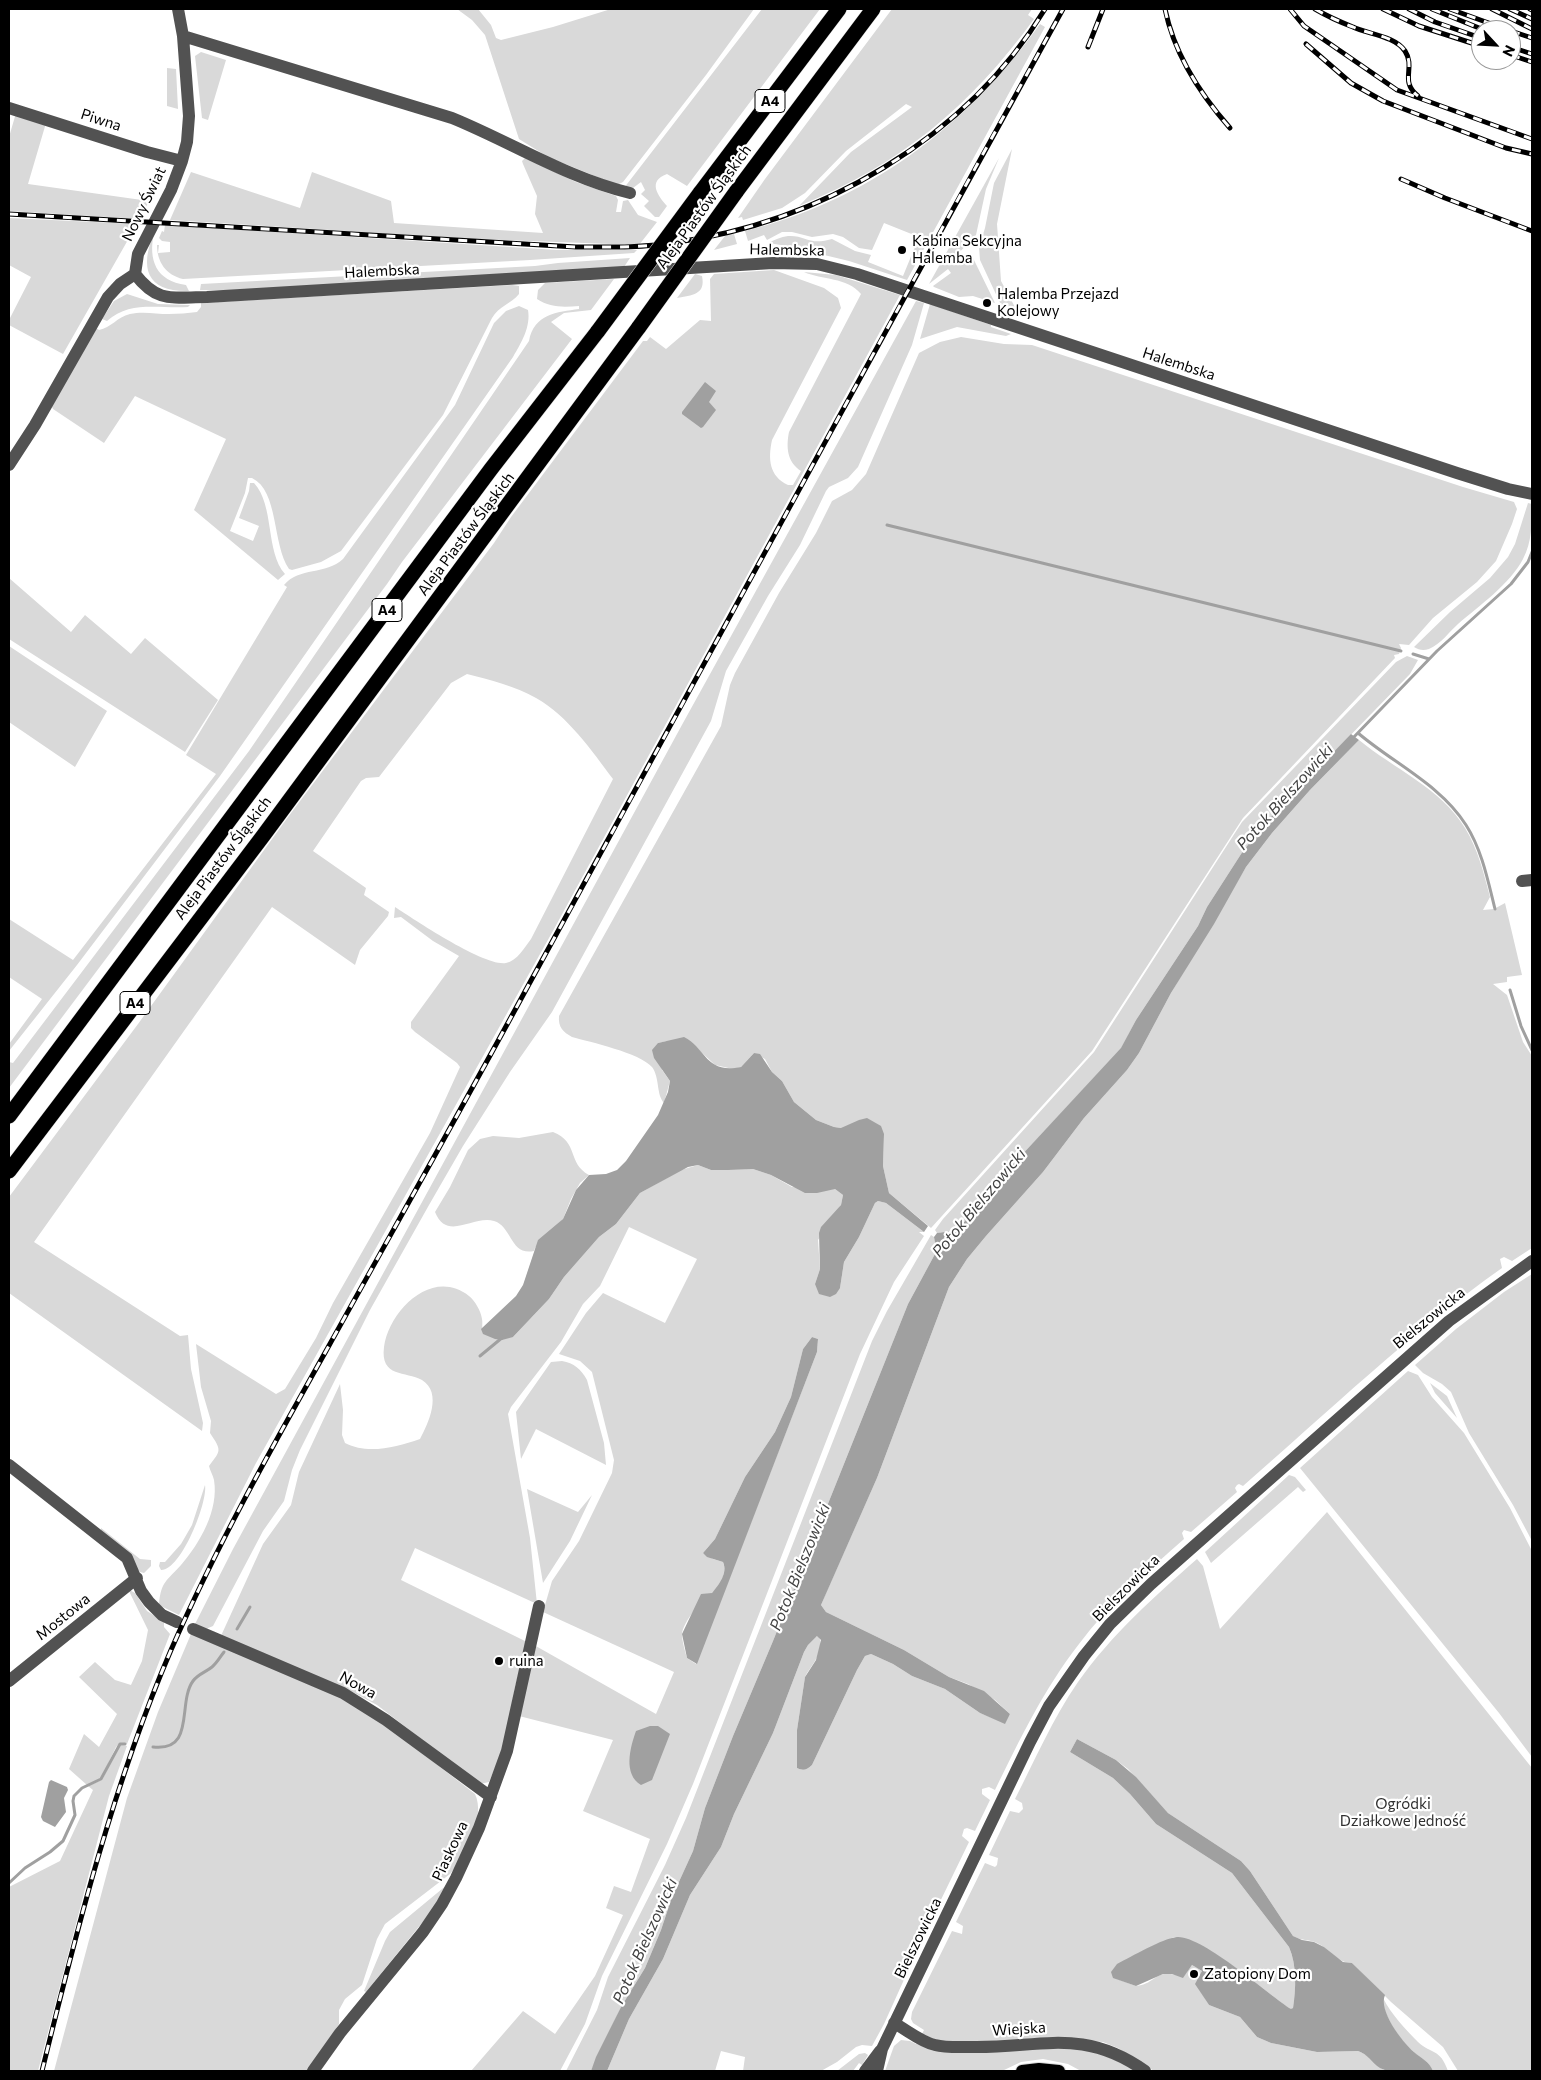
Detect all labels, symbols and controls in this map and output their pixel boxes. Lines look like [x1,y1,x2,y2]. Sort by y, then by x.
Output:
north arrow [1471,20,1521,70]
text: N [1499,43,1519,59]
road number: A4 [755,90,785,112]
street label: Piwna [78,105,124,135]
street label: Aleja Piastów Śląskich [653,141,755,273]
street label: Nowy Świat [118,164,170,244]
place label: Kabina Sekcyjna Halemba [912,232,1022,267]
street label: Halembska [749,240,825,260]
marker: Kabina Sekcyjna Halemba [896,244,908,256]
street label: Halembska [344,260,420,282]
place label: Halemba Przejazd Kolejowy [997,285,1119,320]
marker: Halemba Przejazd Kolejowy [981,297,993,309]
street label: Halembska [1140,344,1218,384]
street label: Aleja Piastów Śląskich [414,469,518,599]
road number: A4 [372,598,402,622]
water label: Potok Bielszowicki [1232,740,1338,854]
street label: Aleja Piastów Śląskich [171,793,275,923]
road number: A4 [120,991,150,1014]
water label: Potok Bielszowicki [928,1145,1030,1261]
street label: Bielszowicka [1389,1283,1469,1353]
water label: Potok Bielszowicki [766,1501,834,1633]
street label: Bielszowicka [1089,1551,1163,1625]
street label: Mostowa [32,1590,94,1644]
place label: ruina [509,1652,544,1670]
marker: ruina [493,1655,505,1667]
street label: Nowa [336,1668,380,1702]
park label: Ogródki Działkowe Jedność [1340,1795,1466,1830]
street label: Piaskowa [428,1818,472,1884]
water label: Potok Bielszowicki [609,1875,681,2007]
street label: Bielszowicka [891,1895,945,1981]
place label: Zatopiony Dom [1204,1965,1311,1983]
marker: Zatopiony Dom [1188,1968,1200,1980]
street label: Wiejska [992,2018,1046,2040]

